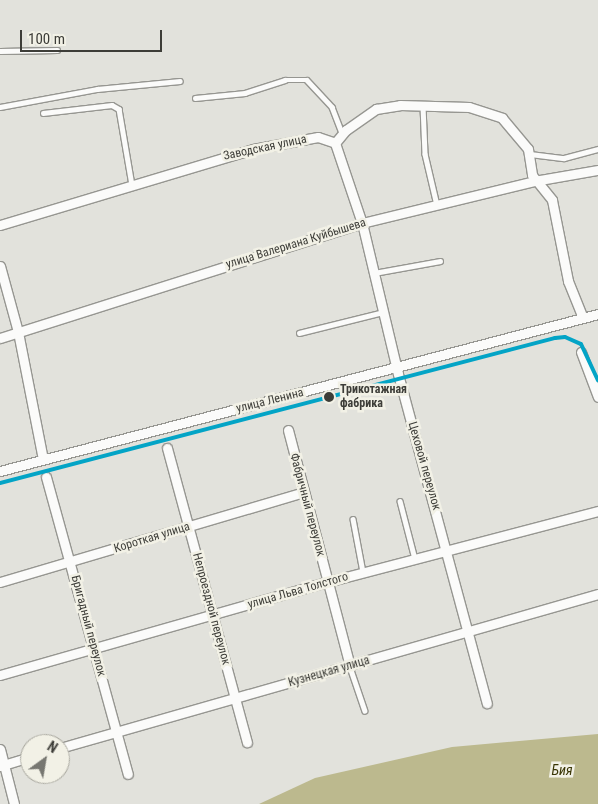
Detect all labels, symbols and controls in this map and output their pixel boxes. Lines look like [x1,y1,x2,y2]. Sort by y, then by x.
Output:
scale bar [22,20,165,52]
text: 100 m [28,30,65,48]
street label: Заводская улица [222,132,308,164]
street label: улица Валериана Куйбышева [224,216,368,272]
place label: Трикотажная фабрика [340,383,407,411]
street label: улица Ленина [235,386,305,416]
marker: Трикотажная фабрика [322,390,336,404]
street label: Цеховой переулок [404,420,444,512]
street label: Фабричный переулок [286,452,328,558]
street label: Короткая улица [112,520,192,556]
street label: Непроездной переулок [189,551,233,667]
street label: улица Льва Толстого [246,570,350,612]
street label: Бригадный переулок [68,574,108,678]
street label: Кузнецкая улица [287,654,371,690]
north arrow [20,734,70,784]
text: N [45,738,60,756]
water label: Бия [552,762,572,778]

